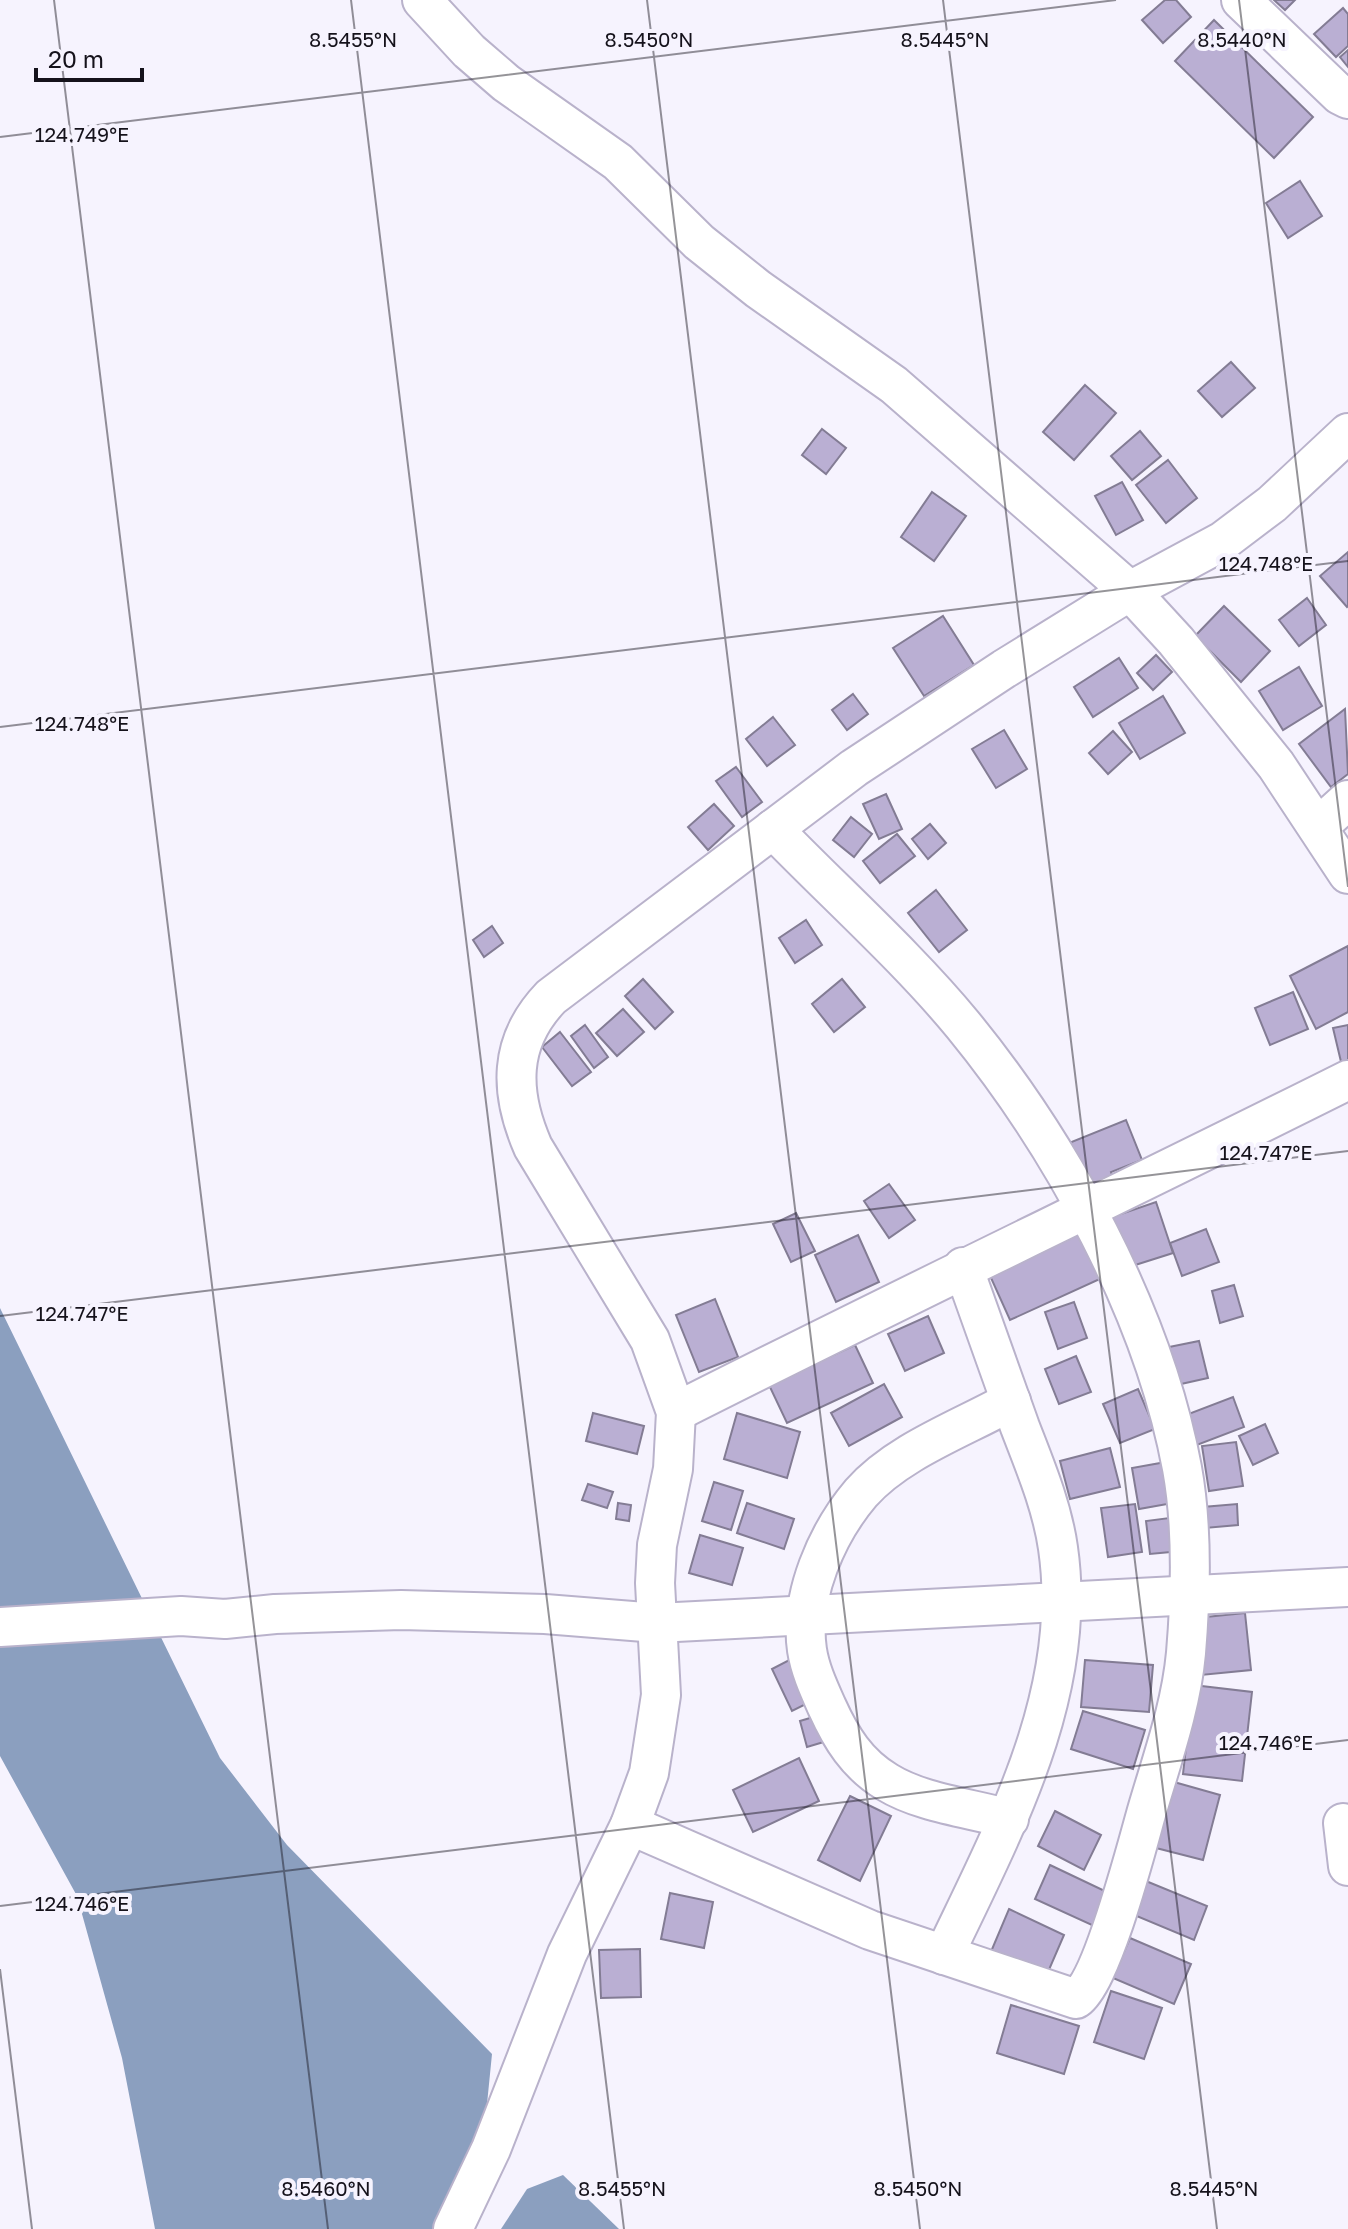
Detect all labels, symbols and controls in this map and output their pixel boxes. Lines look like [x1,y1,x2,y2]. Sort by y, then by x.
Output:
text: 8.5455°N [309,27,397,51]
text: 8.5450°N [605,27,694,51]
text: 8.5445°N [901,27,989,51]
text: 8.5440°N [1197,27,1287,51]
scale bar [36,32,142,82]
text: 20 m [48,44,104,73]
text: 124.749°E [35,122,129,146]
text: 124.748°E [1219,551,1313,575]
text: 124.748°E [35,711,129,735]
text: 124.747°E [1220,1140,1312,1164]
text: 124.747°E [36,1301,128,1325]
text: 124.746°E [1219,1730,1313,1754]
text: 124.746°E [35,1891,129,1915]
text: 8.5460°N [281,2176,371,2200]
text: 8.5455°N [578,2176,666,2200]
text: 8.5450°N [874,2176,963,2200]
text: 8.5445°N [1170,2176,1258,2200]

